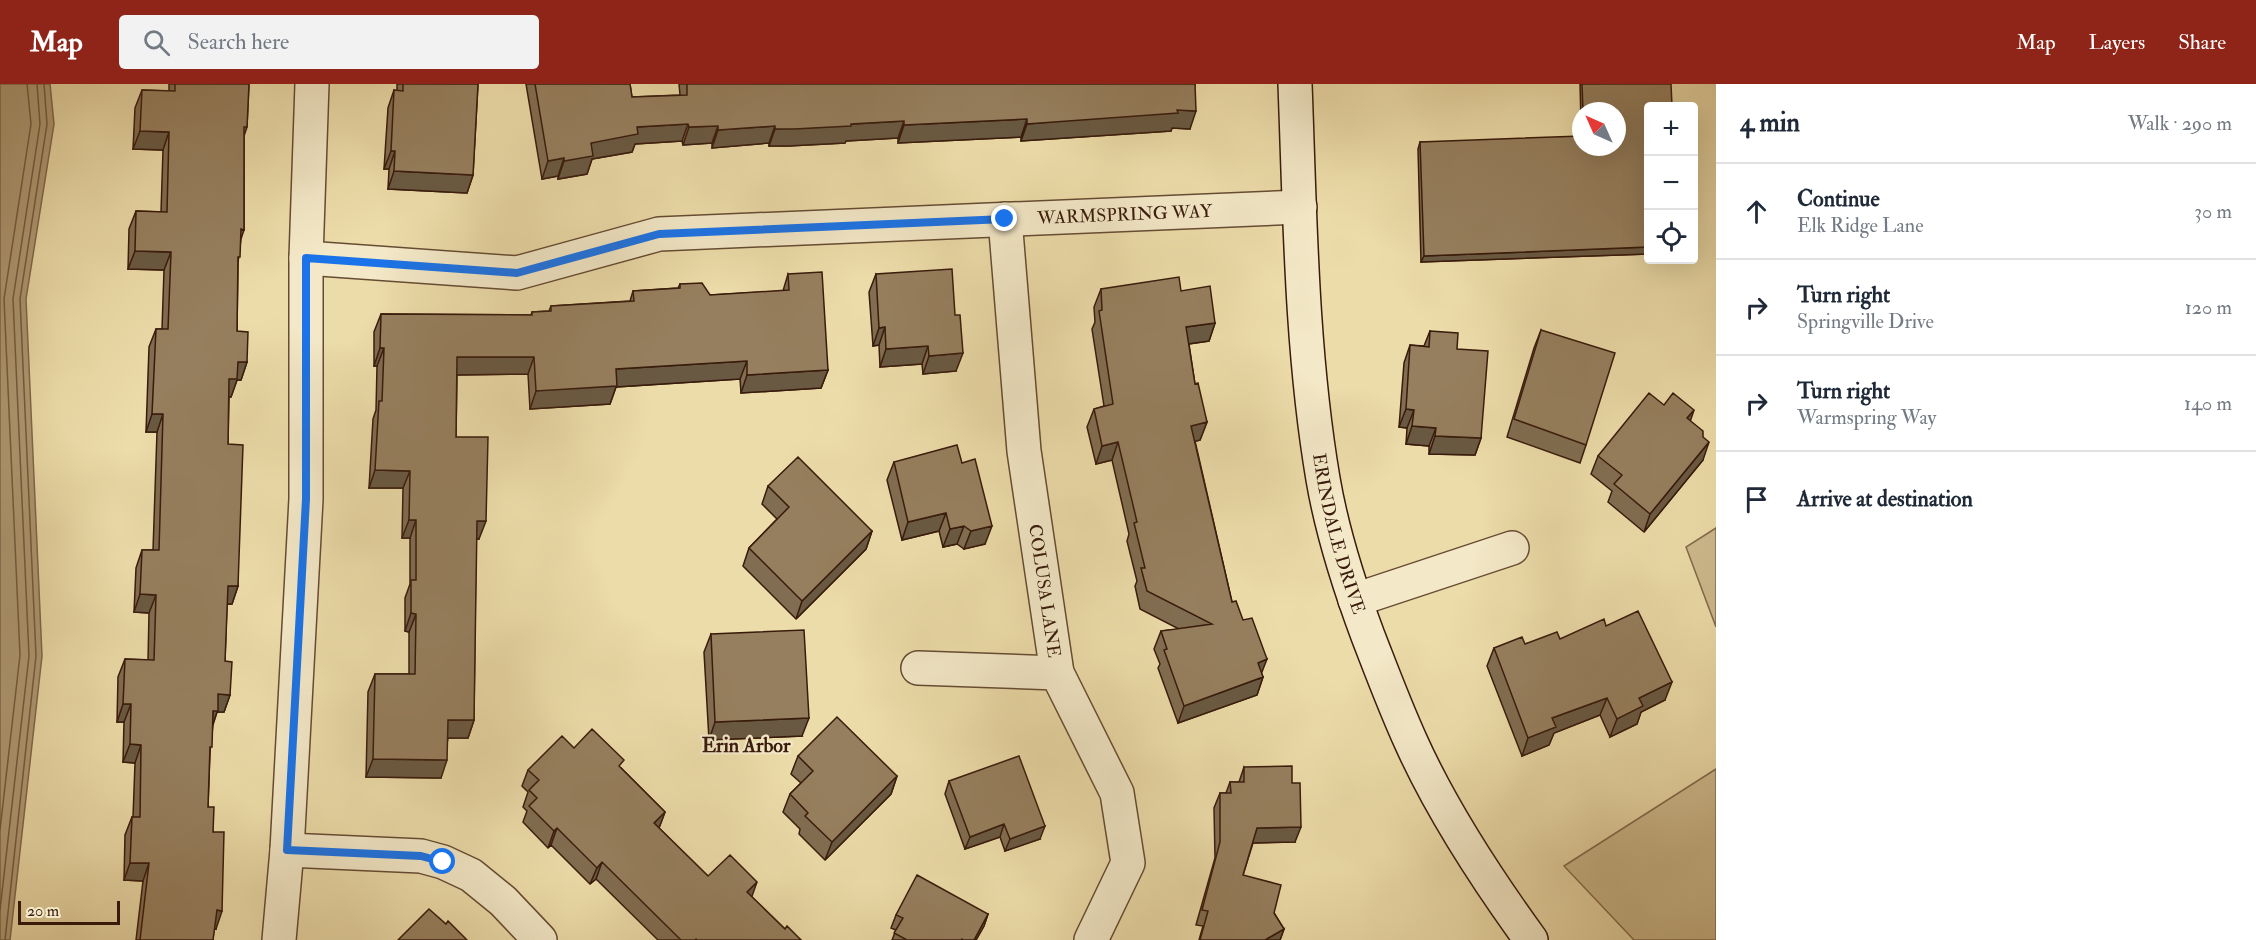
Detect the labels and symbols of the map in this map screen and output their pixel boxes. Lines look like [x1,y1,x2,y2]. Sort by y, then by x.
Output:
north arrow [1572,102,1626,156]
street label: WARMSPRING WAY [1036,199,1213,230]
route end [991,205,1017,231]
street label: ERINDALE DRIVE [1308,452,1371,617]
street label: COLUSA LANE [1023,522,1066,659]
district label: Erin Arbor [702,733,791,758]
route start [429,848,455,874]
scale bar [18,898,120,926]

